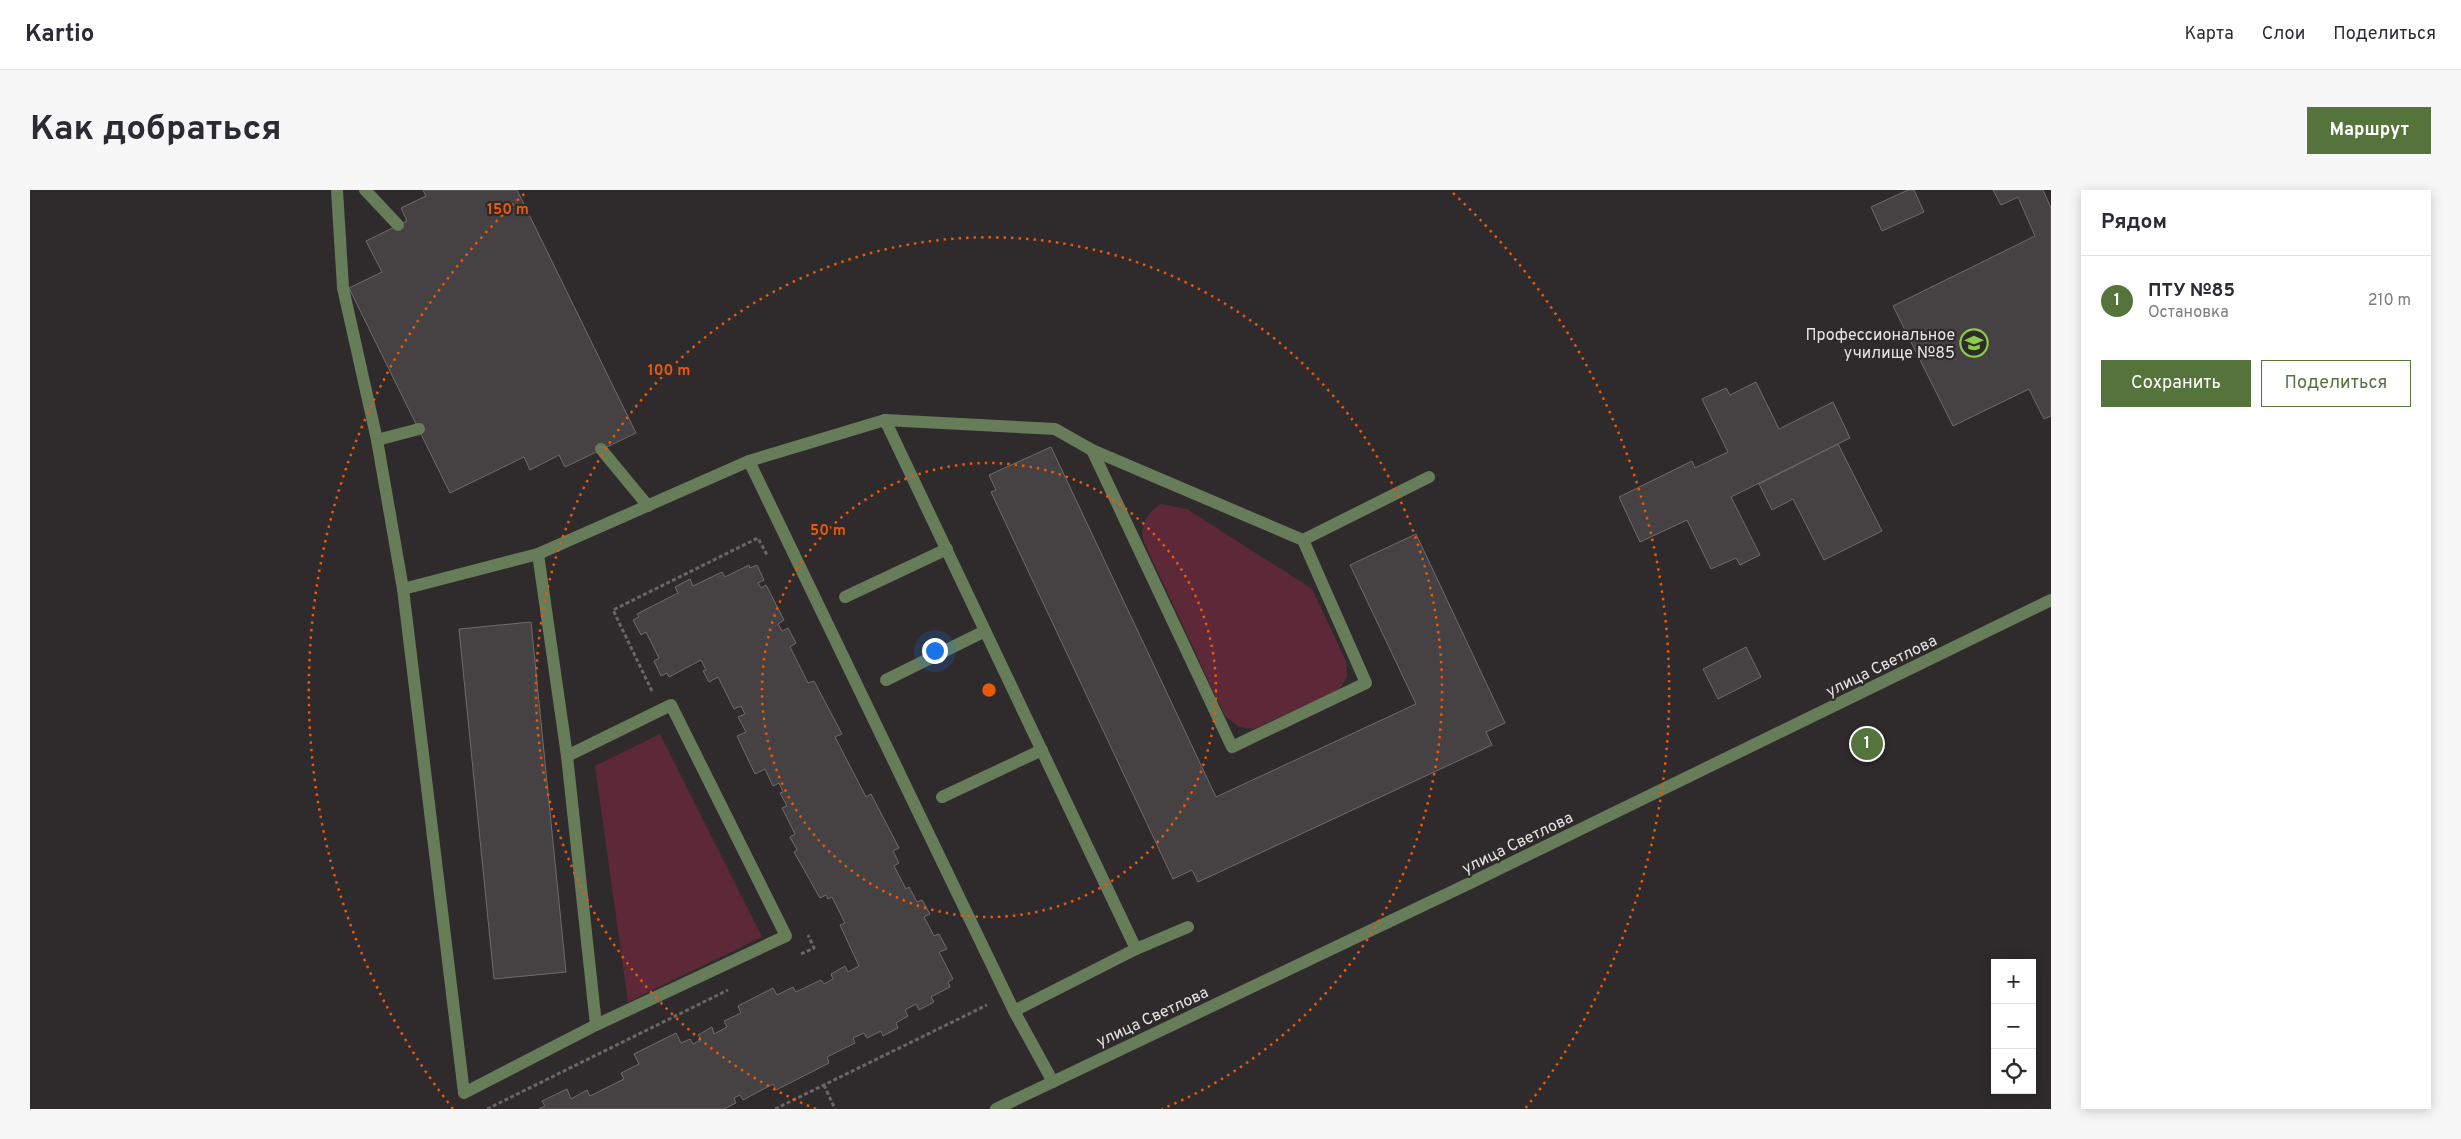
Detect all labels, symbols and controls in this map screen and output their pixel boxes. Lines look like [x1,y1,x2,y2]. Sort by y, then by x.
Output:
text: Kartio [25,20,94,50]
text: Карта [2184,23,2234,46]
text: Слои [2262,23,2305,46]
text: Поделиться [2333,23,2436,46]
button: Маршрут [2307,107,2431,154]
text: Как добраться [30,108,282,152]
text: 150 m [487,201,529,220]
text: Рядом [2101,209,2167,236]
text: ПТУ №85 [2148,279,2235,303]
text: 1 [2114,291,2120,311]
text: 210 m [2368,291,2411,311]
text: Остановка [2148,303,2229,323]
place label: Профессиональное училище №85 [1806,326,1955,364]
school or university icon: Профессиональное училище №85 [1959,328,1989,358]
button: Сохранить [2101,360,2251,407]
button: Поделиться [2261,360,2411,407]
text: 100 m [648,362,690,381]
text: 50 m [810,522,846,541]
street label: улица Светлова [1823,631,1941,702]
your location [922,638,948,664]
centre of rings [980,681,998,699]
pin: 1 [1851,725,1883,763]
street label: улица Светлова [1459,808,1577,879]
map controls [1991,959,2036,1094]
button: + [1991,959,2036,1004]
street label: улица Светлова [1094,983,1212,1053]
button: − [1991,1004,2036,1049]
button: locate [1991,1049,2036,1094]

